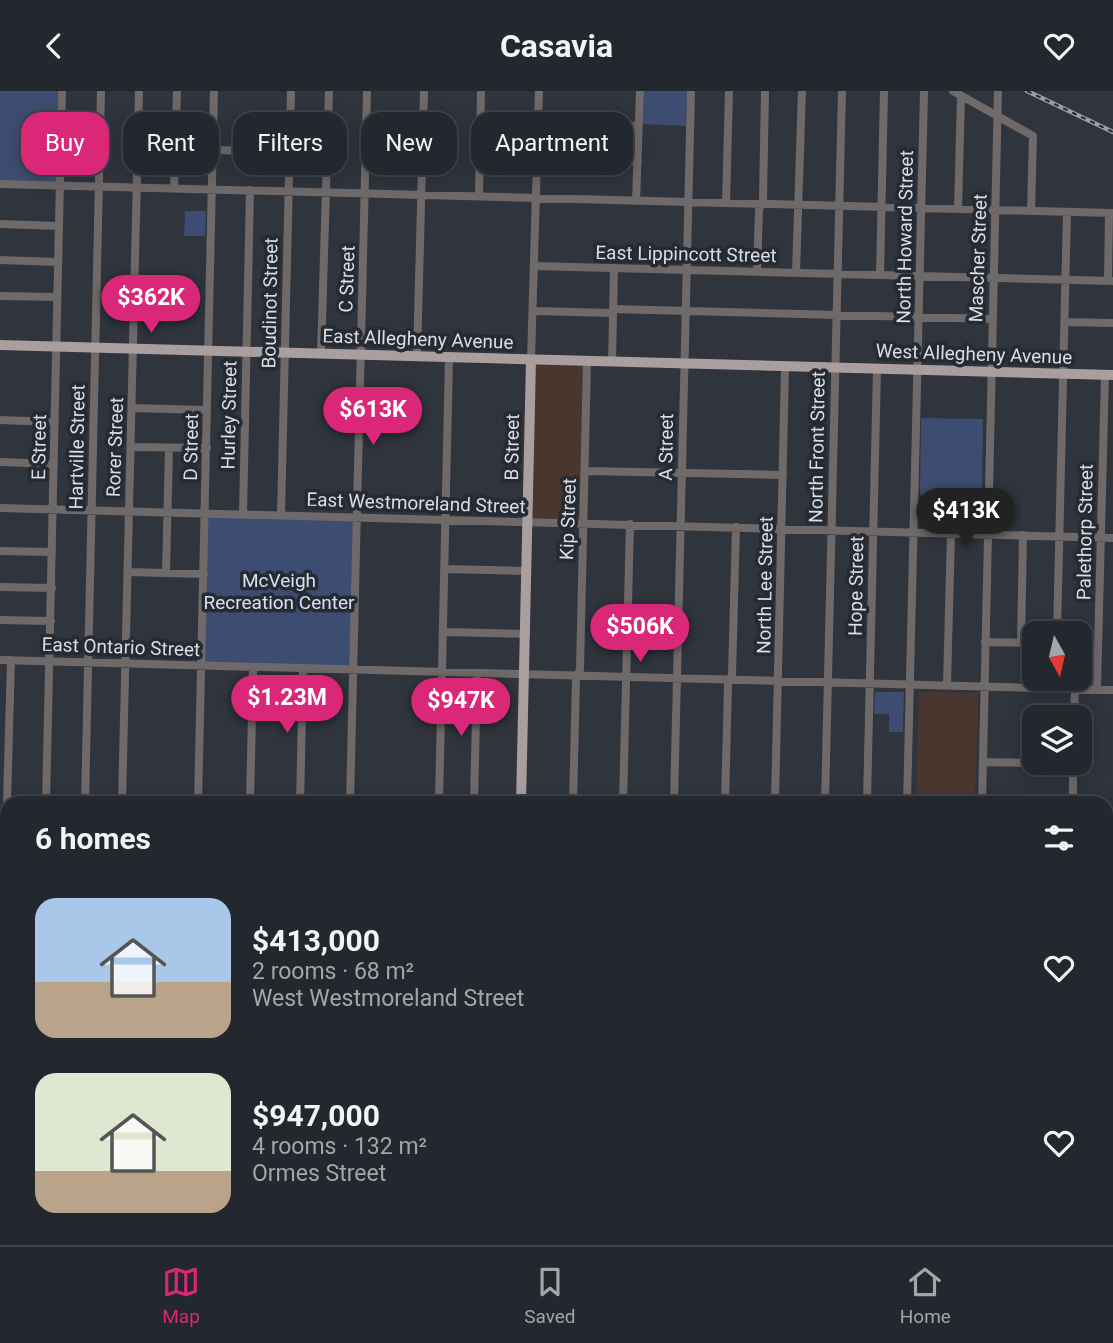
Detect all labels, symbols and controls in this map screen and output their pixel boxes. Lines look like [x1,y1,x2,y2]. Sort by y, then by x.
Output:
icon: back [35,27,73,65]
text: Casavia [500,27,613,65]
icon: heart [1040,27,1078,65]
chip: Buy [21,112,109,175]
chip: Rent [123,112,219,175]
chip: Filters [233,112,347,175]
chip: New [361,112,457,175]
chip: Apartment [471,112,633,175]
street label: North Howard Street [892,150,918,324]
street label: Mascher Street [964,193,992,323]
street label: Boudinot Street [257,237,283,369]
street label: East Lippincott Street [595,241,777,267]
street label: C Street [334,245,360,313]
pin: $362K [102,275,200,335]
text: $362K [117,284,185,311]
street label: East Allegheny Avenue [322,324,514,354]
street label: West Allegheny Avenue [875,339,1073,369]
street label: Hurley Street [217,360,241,470]
street label: North Front Street [804,371,830,523]
street label: Hartville Street [64,384,90,510]
pin: $613K [324,387,422,447]
text: $613K [339,396,407,423]
street label: Rorer Street [102,397,128,497]
street label: D Street [179,413,203,481]
street label: B Street [500,413,524,481]
street label: A Street [654,413,678,481]
street label: E Street [27,414,51,480]
street label: Palethorp Street [1072,464,1098,600]
street label: Kip Street [555,478,581,560]
street label: East Westmoreland Street [306,488,526,518]
pin: $413K [917,489,1015,548]
text: $413K [932,497,1000,524]
street label: North Lee Street [752,516,778,654]
street label: Hope Street [844,536,868,636]
park label: McVeigh Recreation Center [204,569,355,614]
pin: $506K [591,605,689,664]
text: $506K [606,613,674,640]
north arrow [1022,621,1092,691]
map controls [1022,621,1092,775]
street label: East Ontario Street [41,633,201,661]
pin: $1.23M [230,675,344,735]
pin: $947K [412,679,510,738]
text: $1.23M [247,684,327,711]
text: $947K [427,687,495,714]
button: layers [1022,705,1092,775]
icon: filters [1040,819,1078,857]
text: 6 homes [35,821,151,856]
text: $413,000 [252,923,380,958]
icon: home [91,926,175,1010]
icon: heart [1040,949,1078,987]
text: 2 rooms · 68 m² [252,958,414,985]
text: West Westmoreland Street [252,985,524,1012]
text: $947,000 [252,1098,380,1133]
icon: home [91,1101,175,1185]
icon: heart [1040,1124,1078,1162]
text: 4 rooms · 132 m² [252,1133,427,1160]
text: Ormes Street [252,1160,386,1187]
tab: Map [162,1263,200,1328]
tab: Saved [524,1263,576,1328]
tab: Home [900,1263,951,1328]

